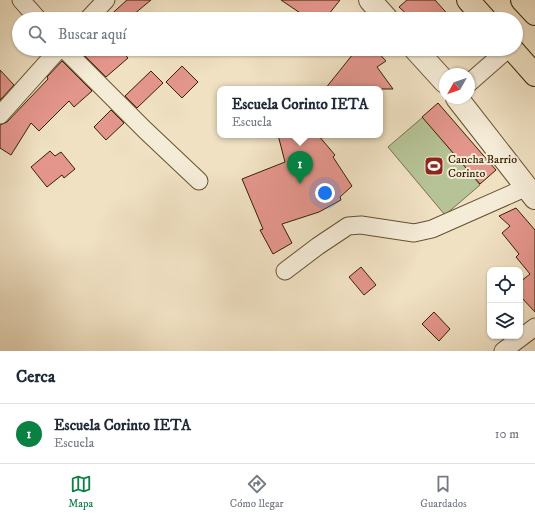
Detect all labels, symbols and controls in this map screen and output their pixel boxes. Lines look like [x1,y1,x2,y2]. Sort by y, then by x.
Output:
search box [12,12,523,56]
icon: search [26,23,48,45]
text: Buscar aquí [58,25,126,44]
north arrow [439,68,475,104]
popup [217,86,383,138]
text: Escuela Corinto IETA [232,95,368,114]
text: Escuela [232,114,272,130]
pin: 1 [287,151,313,184]
place label: Cancha Barrio Corinto [448,152,517,181]
sports icon: Cancha Barrio Corinto [423,155,445,177]
your location [315,183,335,203]
map controls [487,267,523,339]
button: locate [487,267,523,303]
button: layers [487,303,523,339]
text: Cerca [16,366,55,388]
text: Escuela Corinto IETA [54,416,191,435]
text: 1 [27,426,31,442]
text: 10 m [495,426,519,442]
text: Escuela [54,435,94,451]
tab: Mapa [68,473,93,511]
tab: Cómo llegar [230,473,284,511]
tab: Guardados [420,473,467,511]

